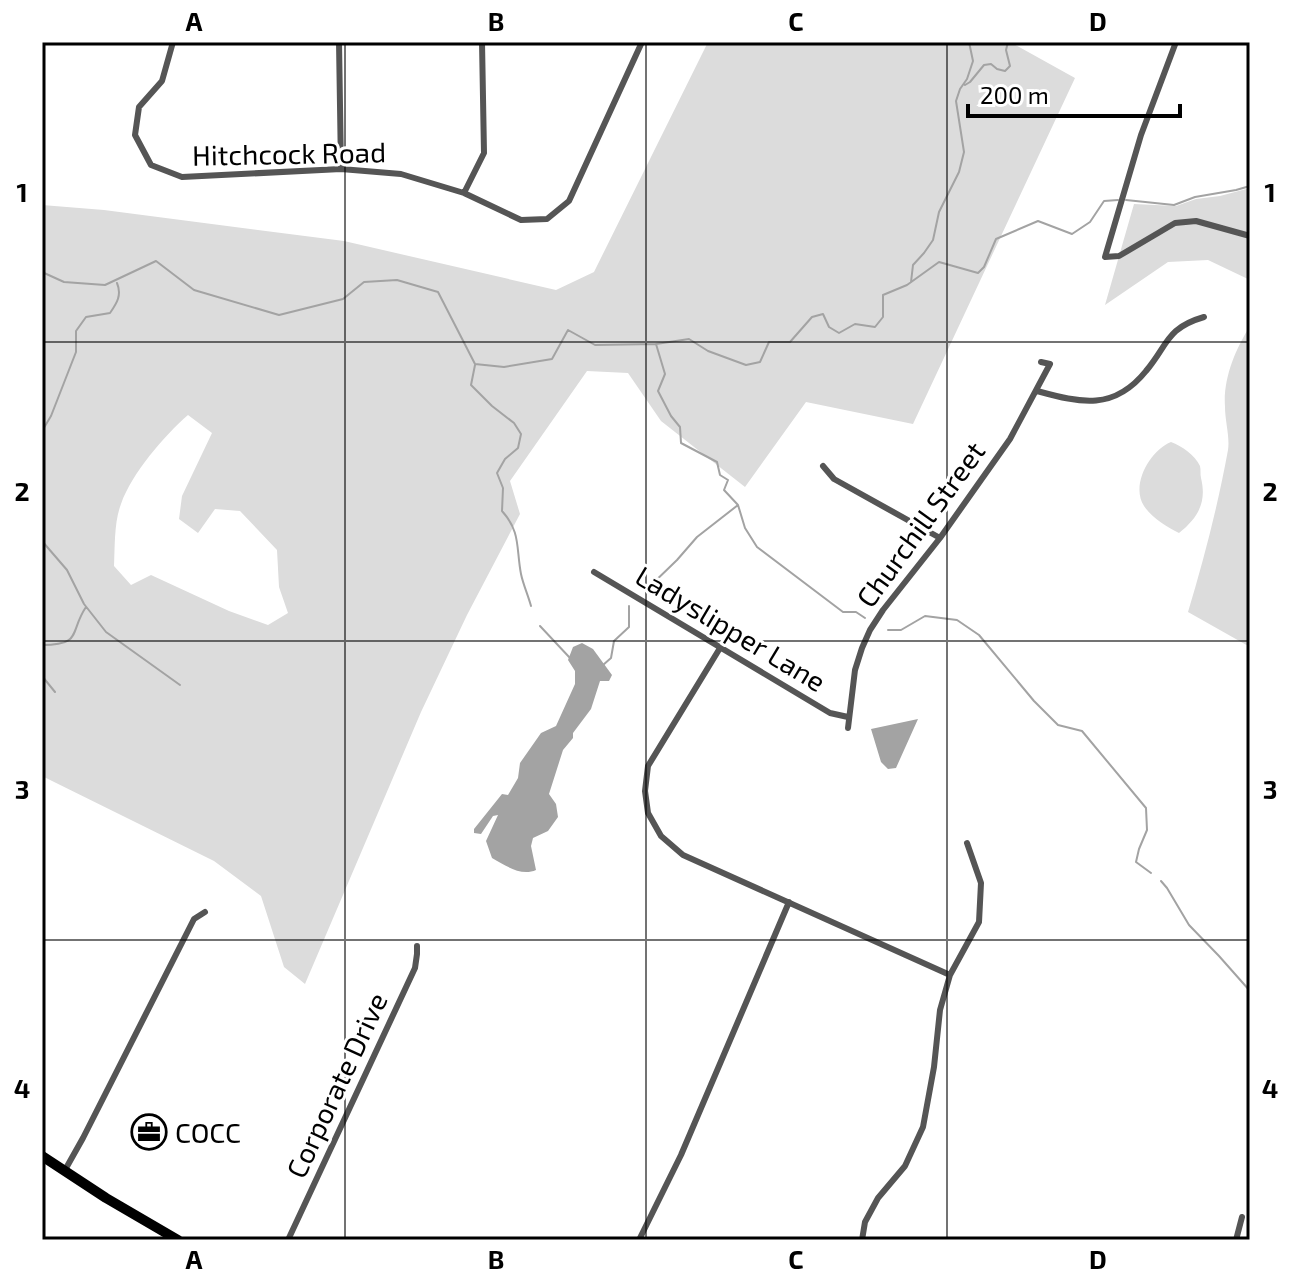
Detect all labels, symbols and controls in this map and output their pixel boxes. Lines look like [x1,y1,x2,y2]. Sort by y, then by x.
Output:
text: A [186,5,203,36]
text: B [488,5,504,36]
text: C [788,5,804,36]
text: D [1089,5,1107,36]
scale bar [968,68,1180,118]
text: 200 m [980,80,1049,109]
street label: Hitchcock Road [192,134,386,172]
text: 1 [16,176,28,207]
text: 1 [1264,176,1276,207]
street label: Churchill Street [849,435,991,613]
text: 2 [14,475,30,506]
text: 2 [1262,475,1278,506]
street label: Ladyslipper Lane [630,558,832,698]
text: 3 [15,773,29,804]
text: 3 [1263,773,1277,804]
street label: Corporate Drive [278,987,394,1183]
text: 4 [14,1072,30,1103]
text: 4 [1262,1072,1278,1103]
office icon: COCC [130,1113,168,1151]
place label: COCC [175,1115,241,1149]
text: A [186,1243,203,1274]
text: B [488,1243,504,1274]
text: C [788,1243,804,1274]
text: D [1089,1243,1107,1274]

